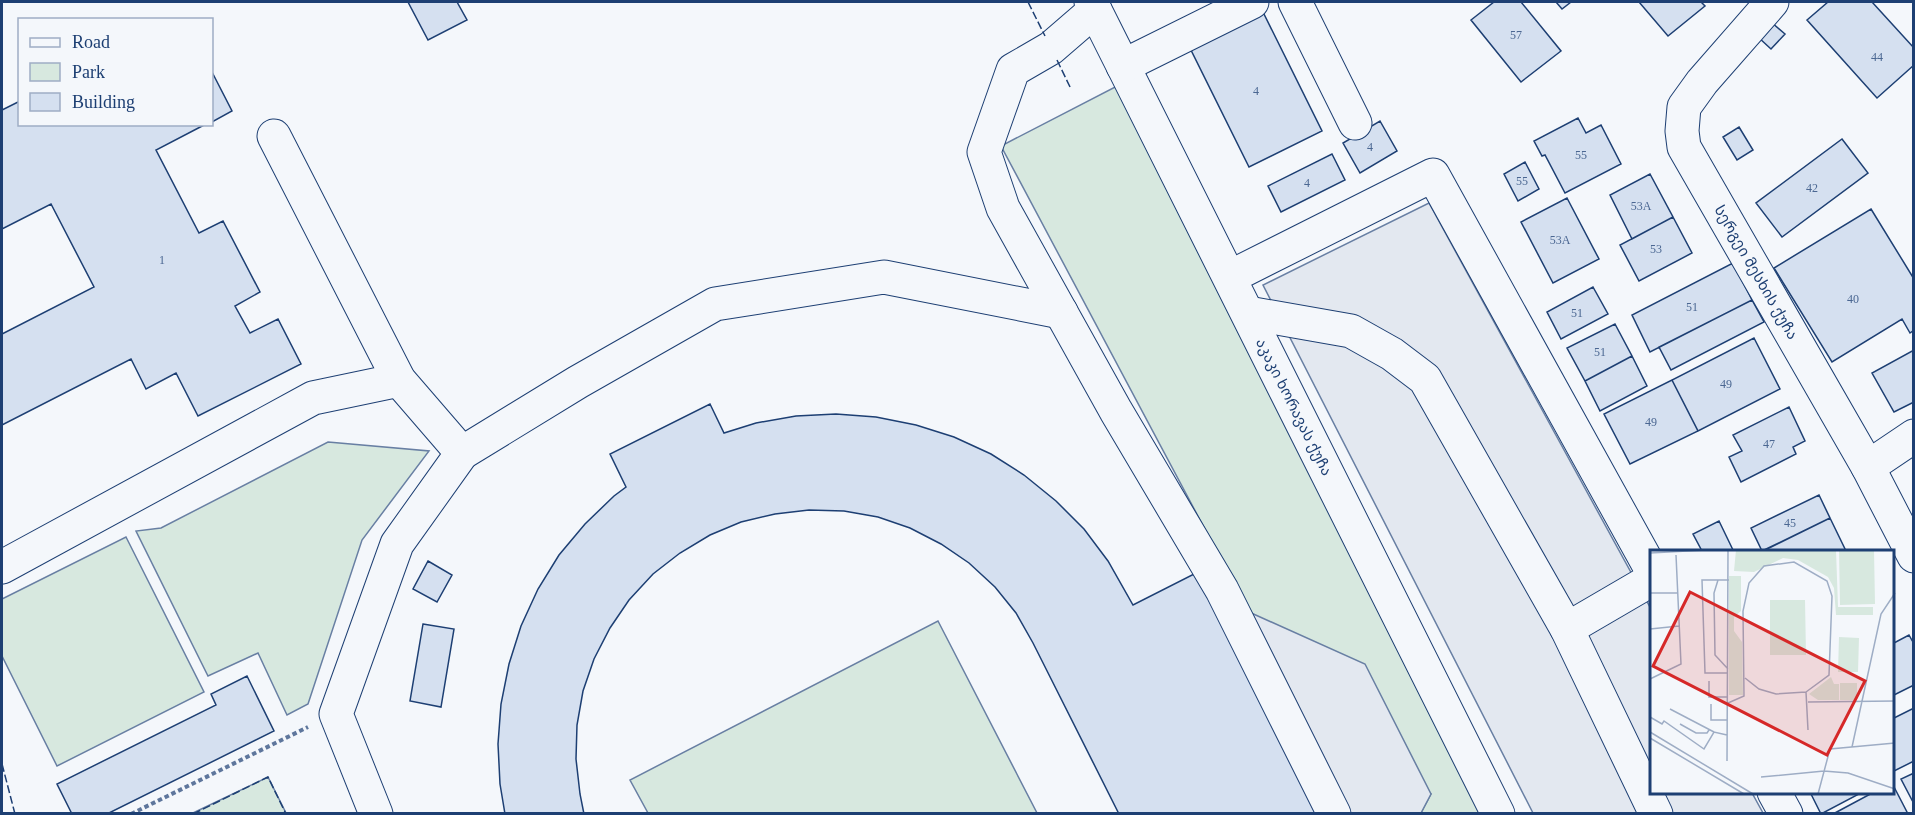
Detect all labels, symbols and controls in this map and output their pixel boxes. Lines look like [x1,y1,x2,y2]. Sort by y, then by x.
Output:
legend [18,18,213,126]
house number: 57 [1510,28,1522,42]
text: Road [72,32,110,52]
house number: 44 [1871,50,1883,64]
text: Park [72,62,105,82]
house number: 4 [1253,84,1259,98]
text: Building [72,92,135,112]
house number: 4 [1367,140,1373,154]
house number: 55 [1575,148,1587,162]
house number: 55 [1516,174,1528,188]
house number: 4 [1304,176,1310,190]
house number: 42 [1806,181,1818,195]
house number: 53A [1631,199,1652,213]
street label: სერგეი მესხის ქუჩა [1711,203,1801,342]
house number: 53A [1550,233,1571,247]
house number: 53 [1650,242,1662,256]
house number: 1 [159,253,165,267]
house number: 40 [1847,292,1859,306]
house number: 51 [1686,300,1698,314]
house number: 51 [1571,306,1583,320]
street label: აკაკი ხორავას ქუჩა [1253,336,1335,478]
house number: 51 [1594,345,1606,359]
house number: 49 [1720,377,1732,391]
house number: 49 [1645,415,1657,429]
house number: 47 [1763,437,1775,451]
house number: 45 [1784,516,1796,530]
inset map [1650,550,1894,794]

